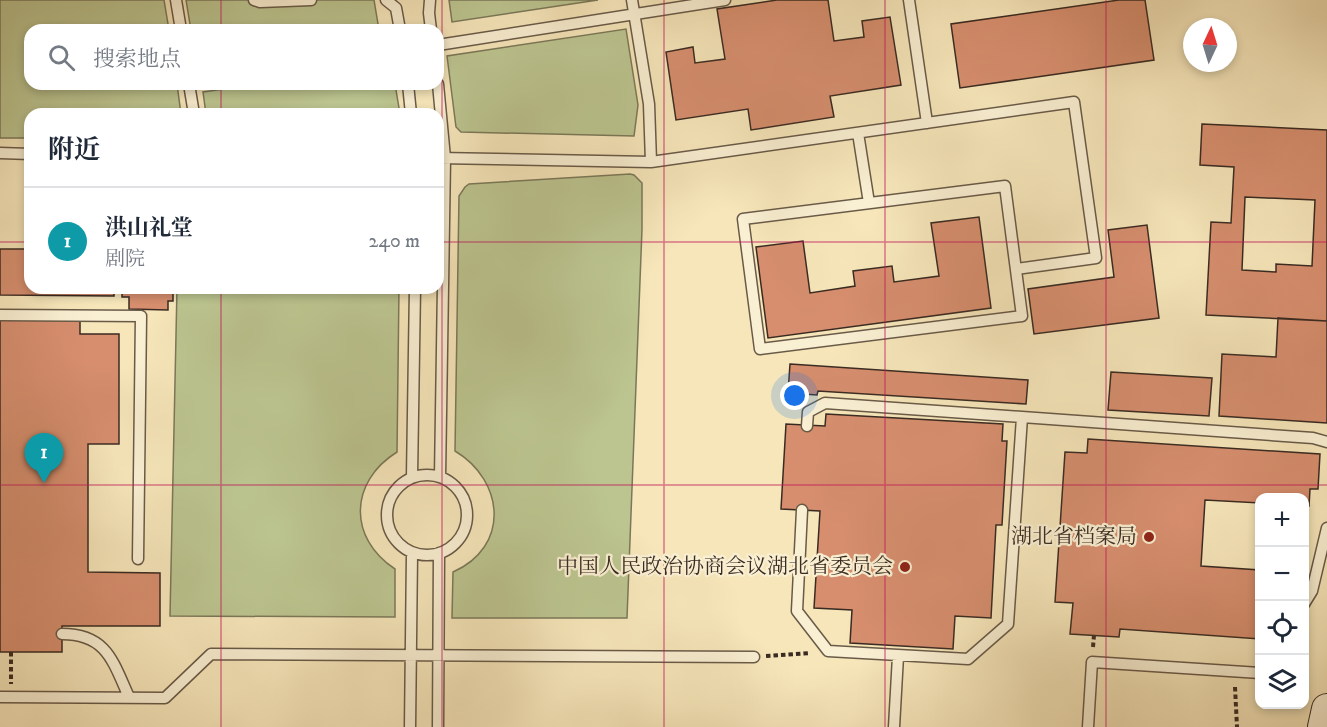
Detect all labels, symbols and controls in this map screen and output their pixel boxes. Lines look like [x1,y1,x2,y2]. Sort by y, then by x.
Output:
north arrow [1183,18,1237,72]
search box [24,24,444,90]
icon: search [45,41,78,74]
text: 搜索地点 [93,46,181,73]
text: 附近 [48,134,100,167]
text: 洪山礼堂 [105,215,193,242]
text: 1 [64,229,71,254]
text: 240 m [369,229,420,254]
text: 剧院 [105,247,145,272]
your location [780,381,809,410]
pin: 1 [24,434,63,483]
map controls [1255,493,1309,709]
button: + [1255,493,1309,547]
place label: 湖北省档案局 [1011,524,1137,550]
marker: 湖北省档案局 [1142,530,1156,544]
button: − [1255,547,1309,601]
place label: 中国人民政治协商会议湖北省委员会 [557,554,893,580]
marker: 中国人民政治协商会议湖北省委员会 [898,560,912,574]
button: locate [1255,601,1309,655]
button: layers [1255,655,1309,709]

